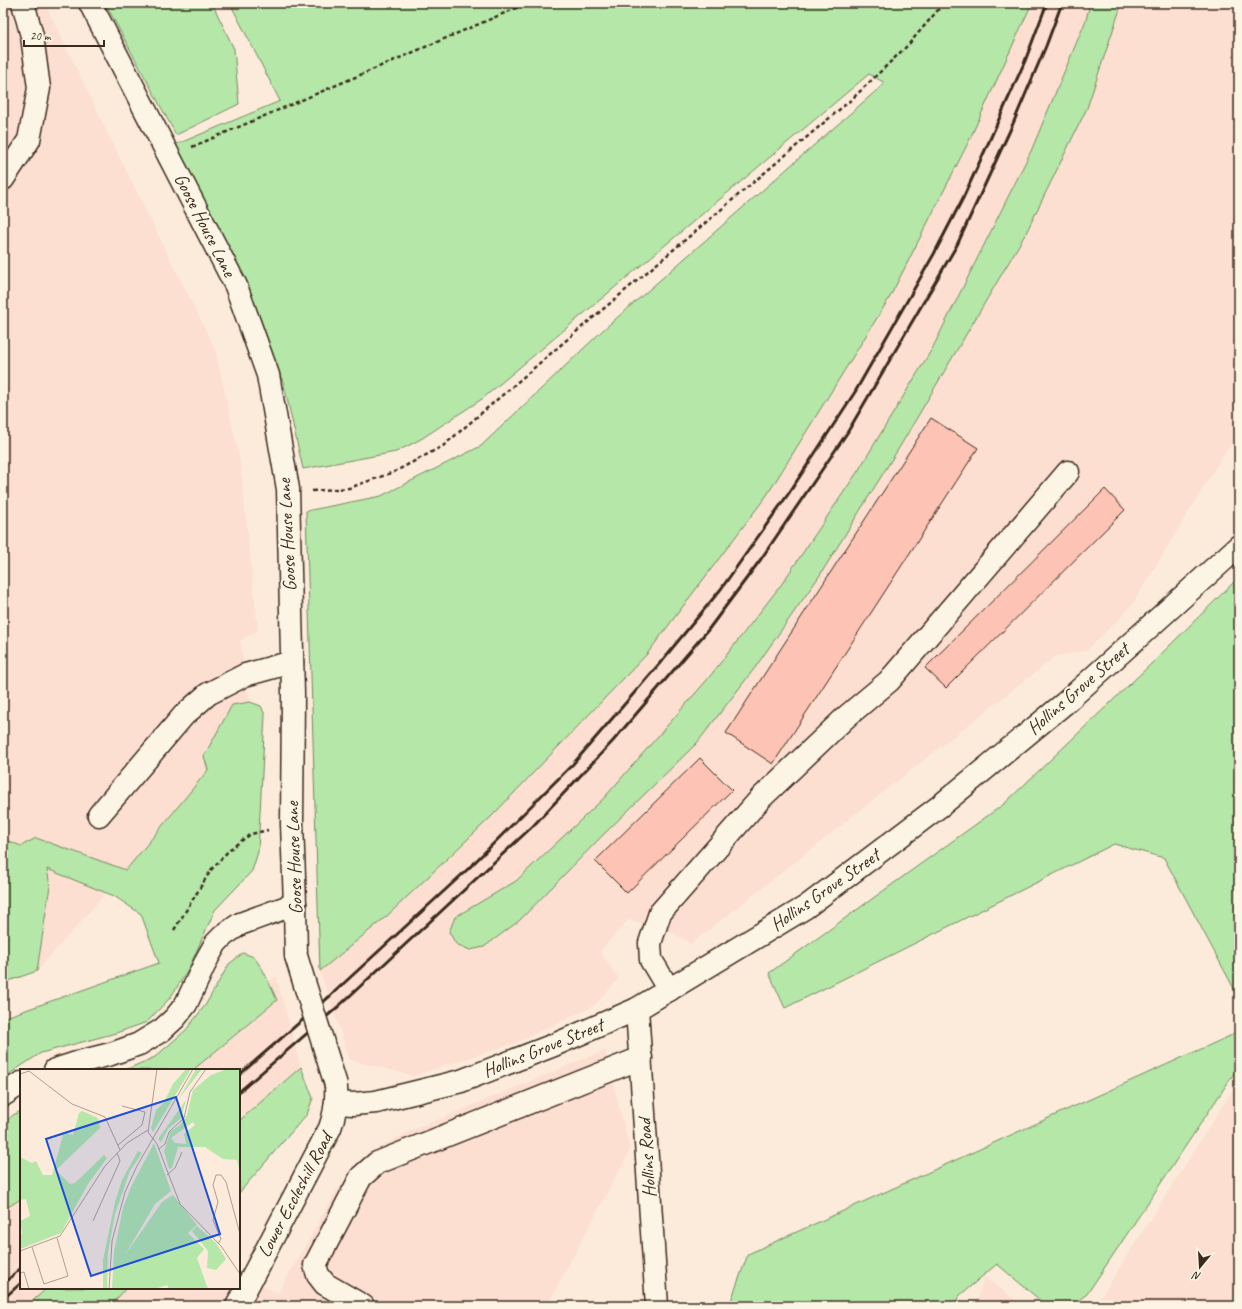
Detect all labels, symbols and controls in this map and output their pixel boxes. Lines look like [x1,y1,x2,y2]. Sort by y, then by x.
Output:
scale bar [24,22,104,48]
text: 20 m [30,28,52,44]
street label: Goose House Lane [169,169,242,282]
street label: Goose House Lane [272,476,302,592]
street label: Hollins Grove Street [1022,636,1136,740]
street label: Goose House Lane [280,799,308,915]
street label: Hollins Grove Street [766,842,886,937]
street label: Hollins Grove Street [479,1012,609,1083]
inset map [20,1069,240,1289]
street label: Hollins Road [632,1114,662,1198]
street label: Lower Eccleshill Road [252,1125,340,1261]
north arrow [1180,1247,1220,1287]
text: N [1189,1268,1202,1284]

